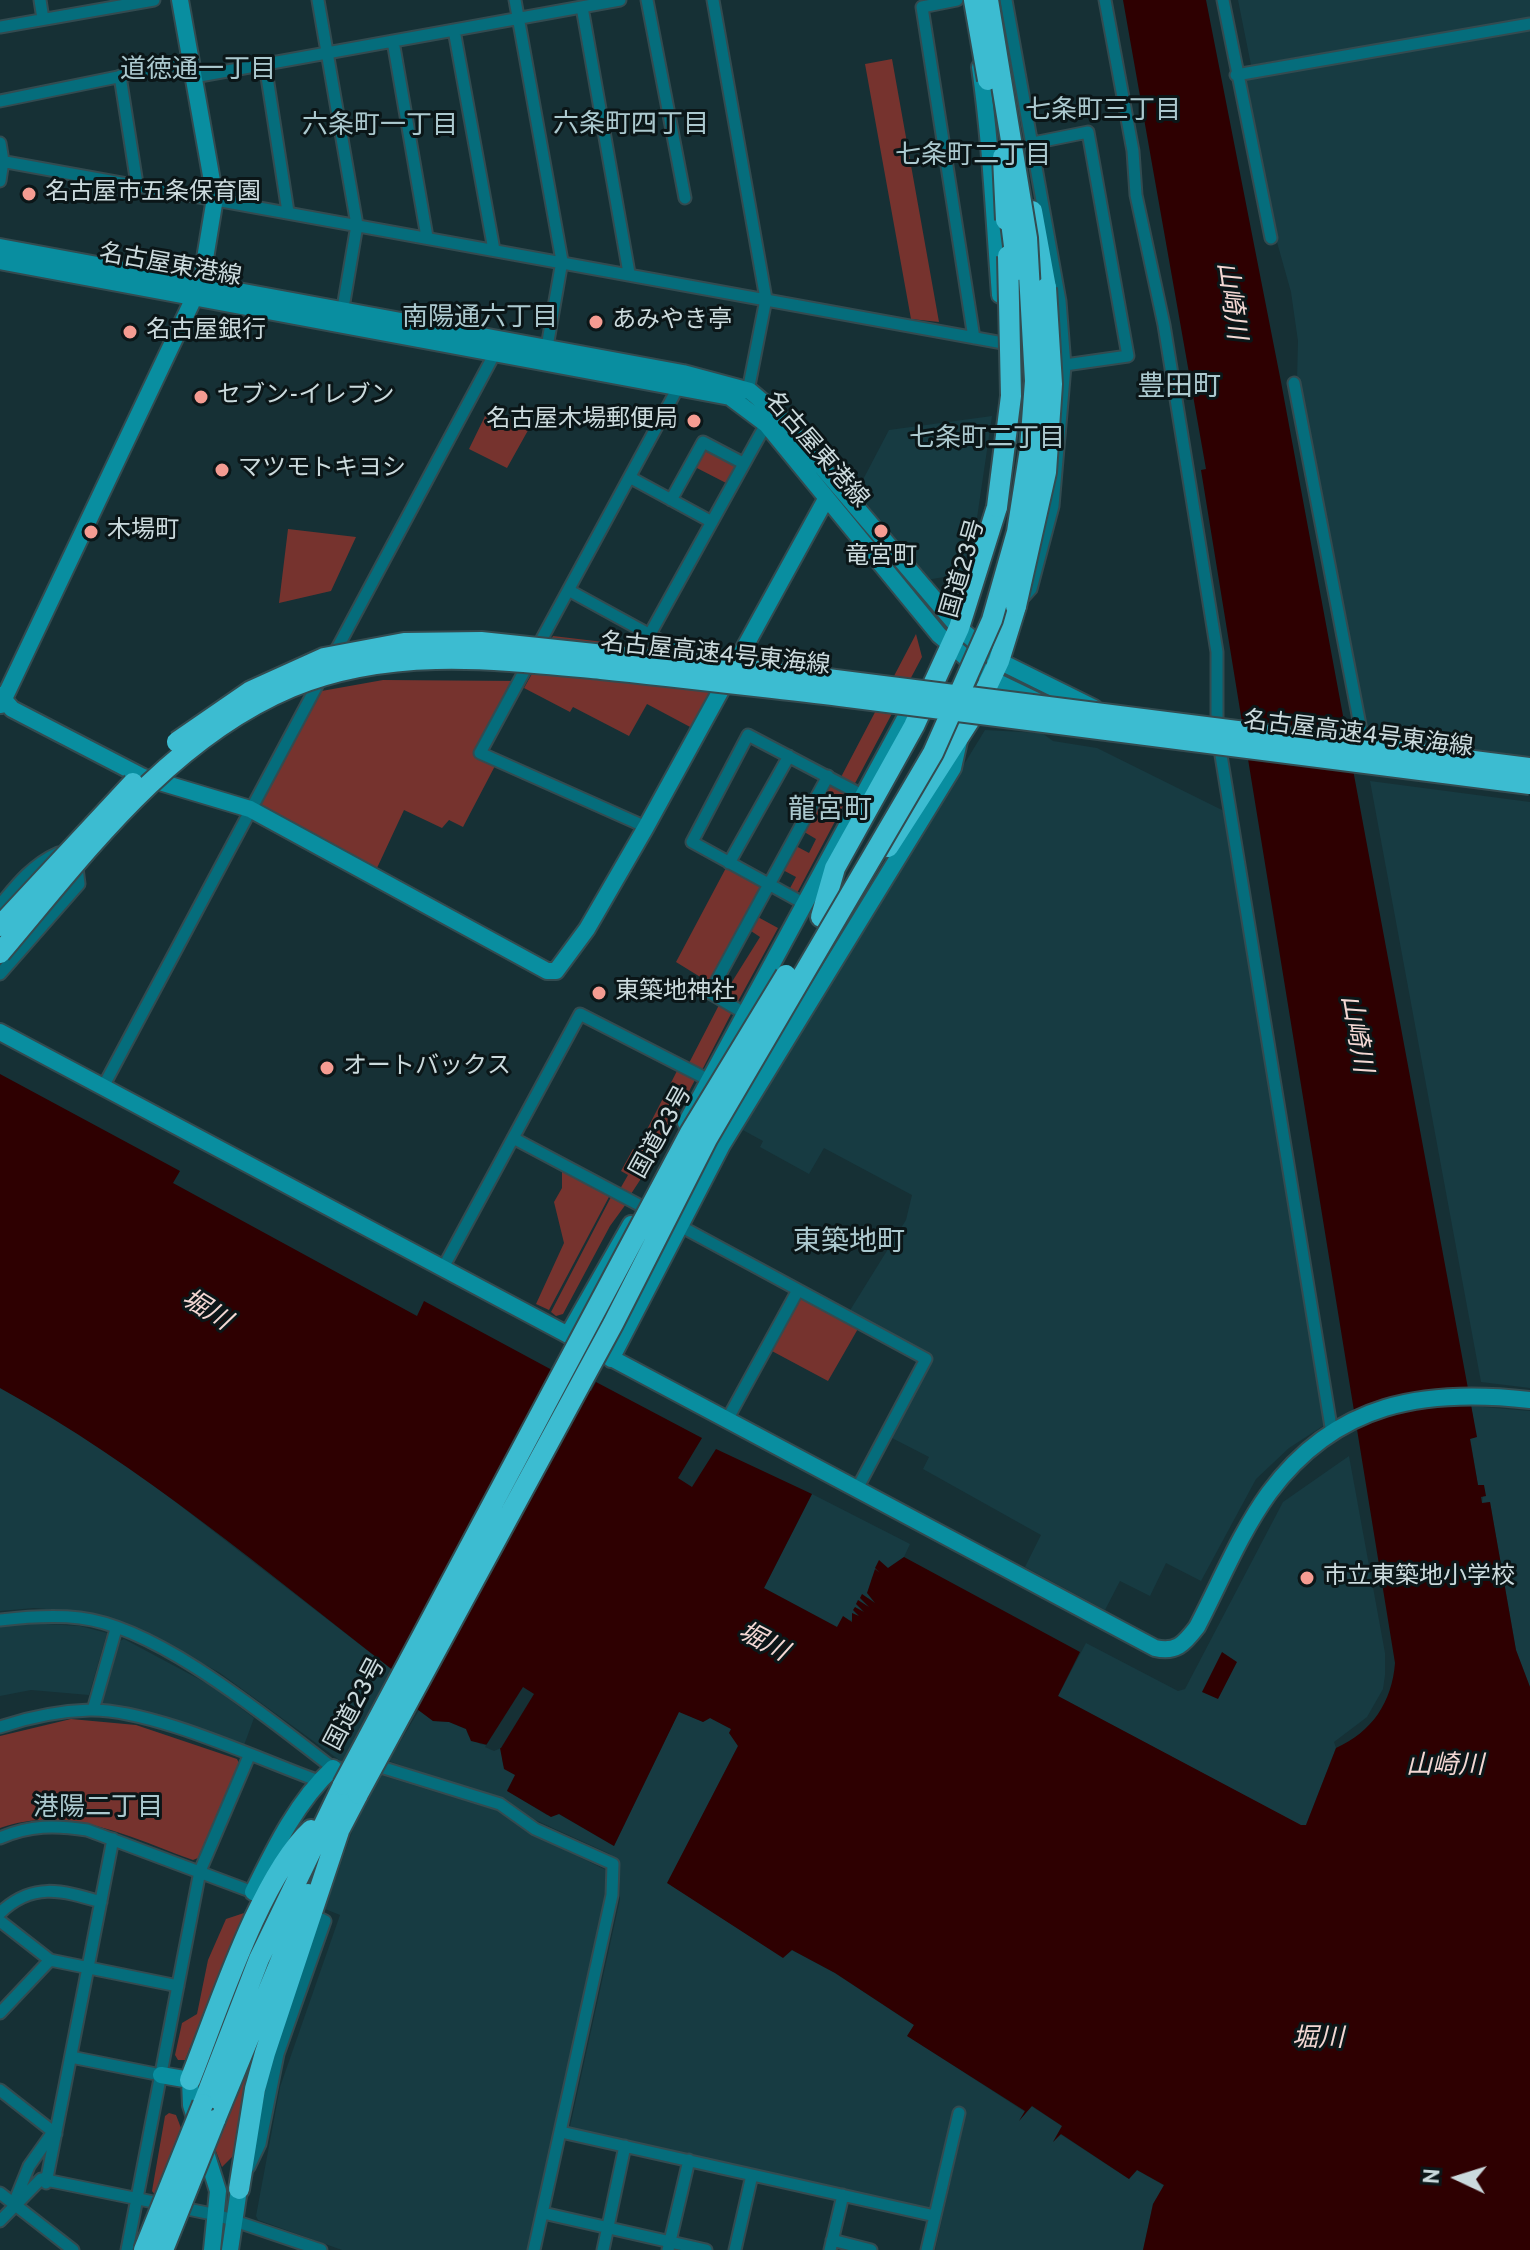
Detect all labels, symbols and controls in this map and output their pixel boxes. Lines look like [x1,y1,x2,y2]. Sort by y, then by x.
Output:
district label: 道徳通一丁目 [120,56,276,88]
district label: 七条町三丁目 [1025,97,1181,129]
district label: 六条町四丁目 [553,111,709,143]
district label: 六条町一丁目 [302,112,458,144]
district label: 七条町二丁目 [895,142,1051,174]
place label: 名古屋市五条保育園 [45,180,261,208]
marker: 名古屋市五条保育園 [20,185,38,203]
street label: 名古屋東港線 [97,240,243,294]
water label: 山崎川 [1208,260,1250,342]
district label: 南陽通六丁目 [402,304,558,336]
place label: あみやき亭 [612,308,732,336]
marker: あみやき亭 [587,313,605,331]
place label: 名古屋銀行 [146,318,266,346]
marker: 名古屋銀行 [121,323,139,341]
district label: 豊田町 [1137,372,1221,406]
place label: セブン-イレブン [217,383,395,411]
street label: 名古屋東港線 [757,387,873,515]
marker: セブン-イレブン [192,388,210,406]
place label: 名古屋木場郵便局 [486,407,678,435]
marker: 名古屋木場郵便局 [685,412,703,430]
district label: 七条町二丁目 [909,425,1065,457]
place label: マツモトキヨシ [238,456,406,484]
marker: マツモトキヨシ [213,461,231,479]
street label: 国道23号 [937,516,993,622]
place label: 木場町 [107,518,179,546]
marker: 竜宮町 [872,522,890,540]
marker: 木場町 [82,523,100,541]
place label: 竜宮町 [845,544,917,572]
street label: 名古屋高速4号東海線 [599,630,831,682]
street label: 名古屋高速4号東海線 [1242,708,1474,764]
district label: 龍宮町 [788,795,872,829]
place label: 東築地神社 [615,979,735,1007]
marker: 東築地神社 [590,984,608,1002]
water label: 山崎川 [1332,993,1376,1075]
place label: オートバックス [343,1054,511,1082]
marker: オートバックス [318,1059,336,1077]
street label: 国道23号 [626,1082,700,1184]
district label: 東築地町 [793,1227,905,1261]
water label: 堀川 [175,1285,235,1339]
place label: 市立東築地小学校 [1323,1564,1515,1592]
marker: 市立東築地小学校 [1298,1569,1316,1587]
water label: 堀川 [732,1618,792,1670]
street label: 国道23号 [321,1654,393,1756]
water label: 山崎川 [1406,1752,1484,1784]
district label: 港陽二丁目 [33,1794,163,1826]
water label: 堀川 [1292,2025,1344,2057]
north arrow [1418,2138,1498,2218]
text: N [1420,2167,1448,2185]

